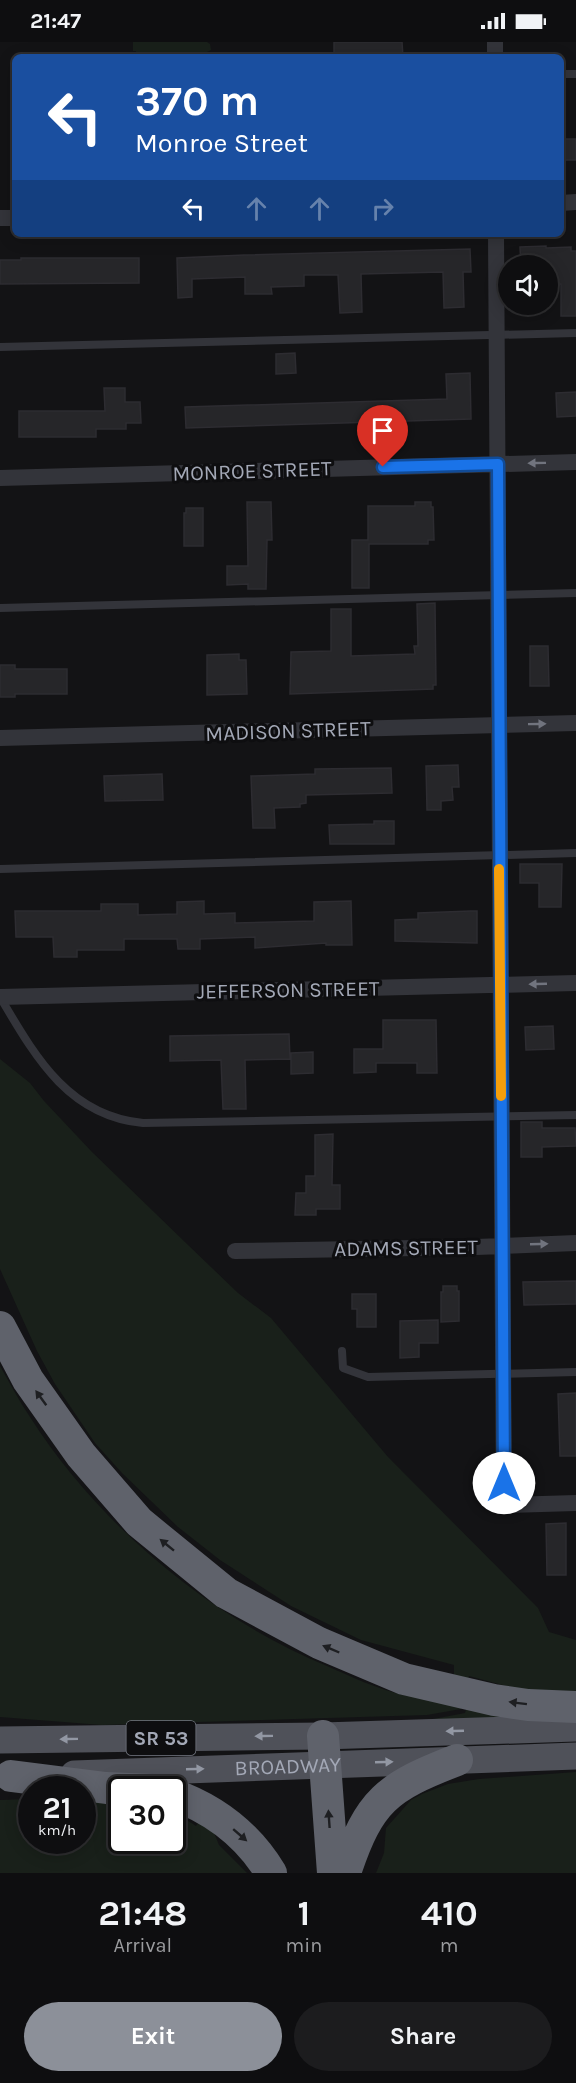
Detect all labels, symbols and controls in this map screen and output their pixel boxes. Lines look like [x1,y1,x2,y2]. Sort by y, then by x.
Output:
text: 21:47 [30,8,81,34]
text: 370 m [135,76,259,126]
icon: left [36,78,114,156]
text: Monroe Street [135,127,308,159]
icon: left [177,192,210,225]
icon: ahead [240,192,273,225]
icon: ahead [303,192,336,225]
icon: right [366,192,399,225]
map controls [498,255,558,315]
button: sound [498,255,558,315]
pin [357,405,408,467]
icon: arrive [366,414,399,447]
street label: MONROE STREET [172,456,332,486]
one-way arrow [527,458,546,468]
street label: MADISON STREET [205,716,372,746]
one-way arrow [527,719,546,729]
street label: JEFFERSON STREET [196,976,380,1004]
one-way arrow [529,979,548,989]
street label: ADAMS STREET [334,1235,479,1261]
one-way arrow [530,1239,549,1249]
one-way arrow [35,1390,47,1406]
position arrow [472,1451,536,1515]
one-way arrow [160,1539,175,1552]
one-way arrow [322,1644,340,1654]
one-way arrow [508,1699,527,1708]
road number: SR 53 [126,1721,195,1755]
one-way arrow [445,1727,464,1736]
one-way arrow [255,1731,274,1741]
one-way arrow [60,1734,79,1744]
street label: BROADWAY [234,1752,342,1780]
one-way arrow [374,1758,393,1767]
one-way arrow [186,1765,205,1774]
speed limit sign: 30 [108,1776,186,1854]
text: 21 [43,1790,71,1826]
one-way arrow [324,1809,334,1828]
text: km/h [38,1821,76,1839]
one-way arrow [232,1828,247,1841]
text: 21:48 [98,1892,187,1934]
text: 1 [298,1892,310,1934]
text: 410 [421,1892,478,1934]
text: Arrival [114,1934,172,1957]
text: min [286,1934,322,1957]
text: m [440,1934,459,1957]
button: Exit [24,2002,282,2071]
button: Share [294,2002,552,2071]

